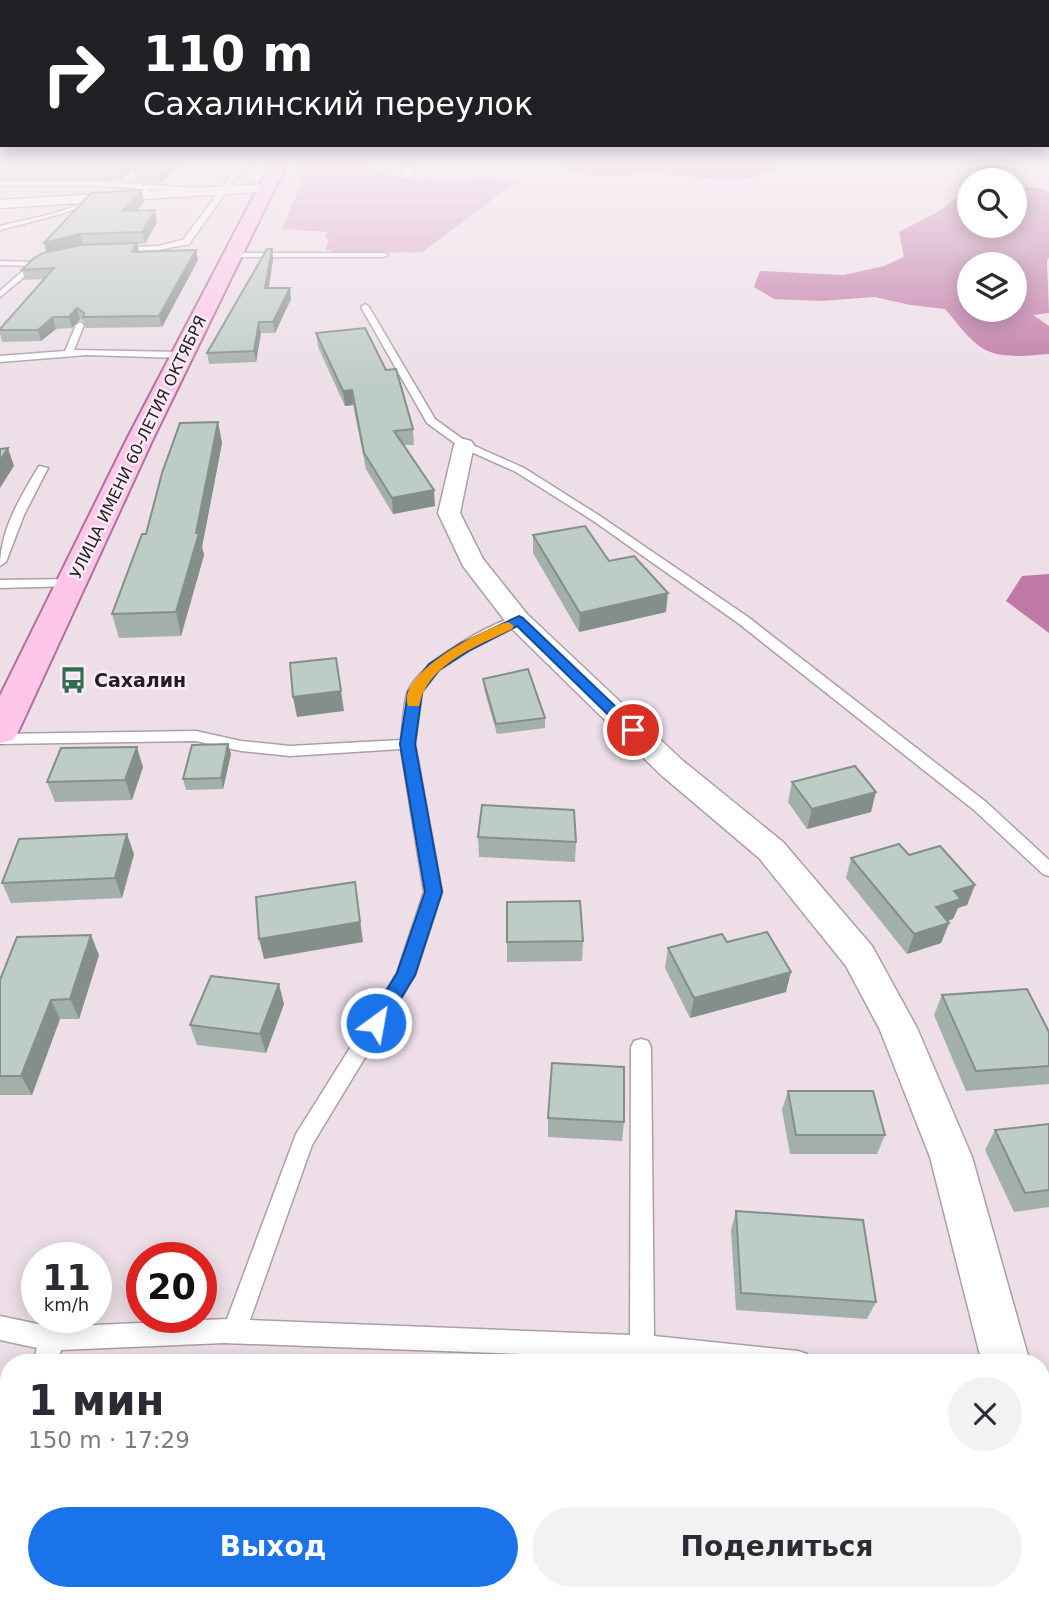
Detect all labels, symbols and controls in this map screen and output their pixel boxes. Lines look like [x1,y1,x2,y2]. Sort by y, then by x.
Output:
text: 110 m [143,26,313,83]
icon: right [28,28,119,119]
text: Сахалинский переулок [143,85,533,123]
map controls [957,168,1027,322]
button: search [957,168,1027,238]
button: layers [957,252,1027,322]
street label: УЛИЦА ИМЕНИ 60-ЛЕТИЯ ОКТЯБРЯ [66,313,210,581]
bus stop icon: Сахалин [58,665,88,695]
place label: Сахалин [94,669,186,691]
pin [603,700,663,760]
icon: arrive [614,711,652,749]
position arrow [339,986,413,1060]
speed limit sign: 20 [126,1242,217,1333]
text: 11 [42,1258,91,1298]
text: km/h [44,1294,89,1315]
text: 1 мин [28,1376,165,1425]
button: close [948,1377,1022,1451]
text: 150 m · 17:29 [28,1427,190,1453]
button: Выход [28,1507,518,1587]
button: Поделиться [532,1507,1022,1587]

